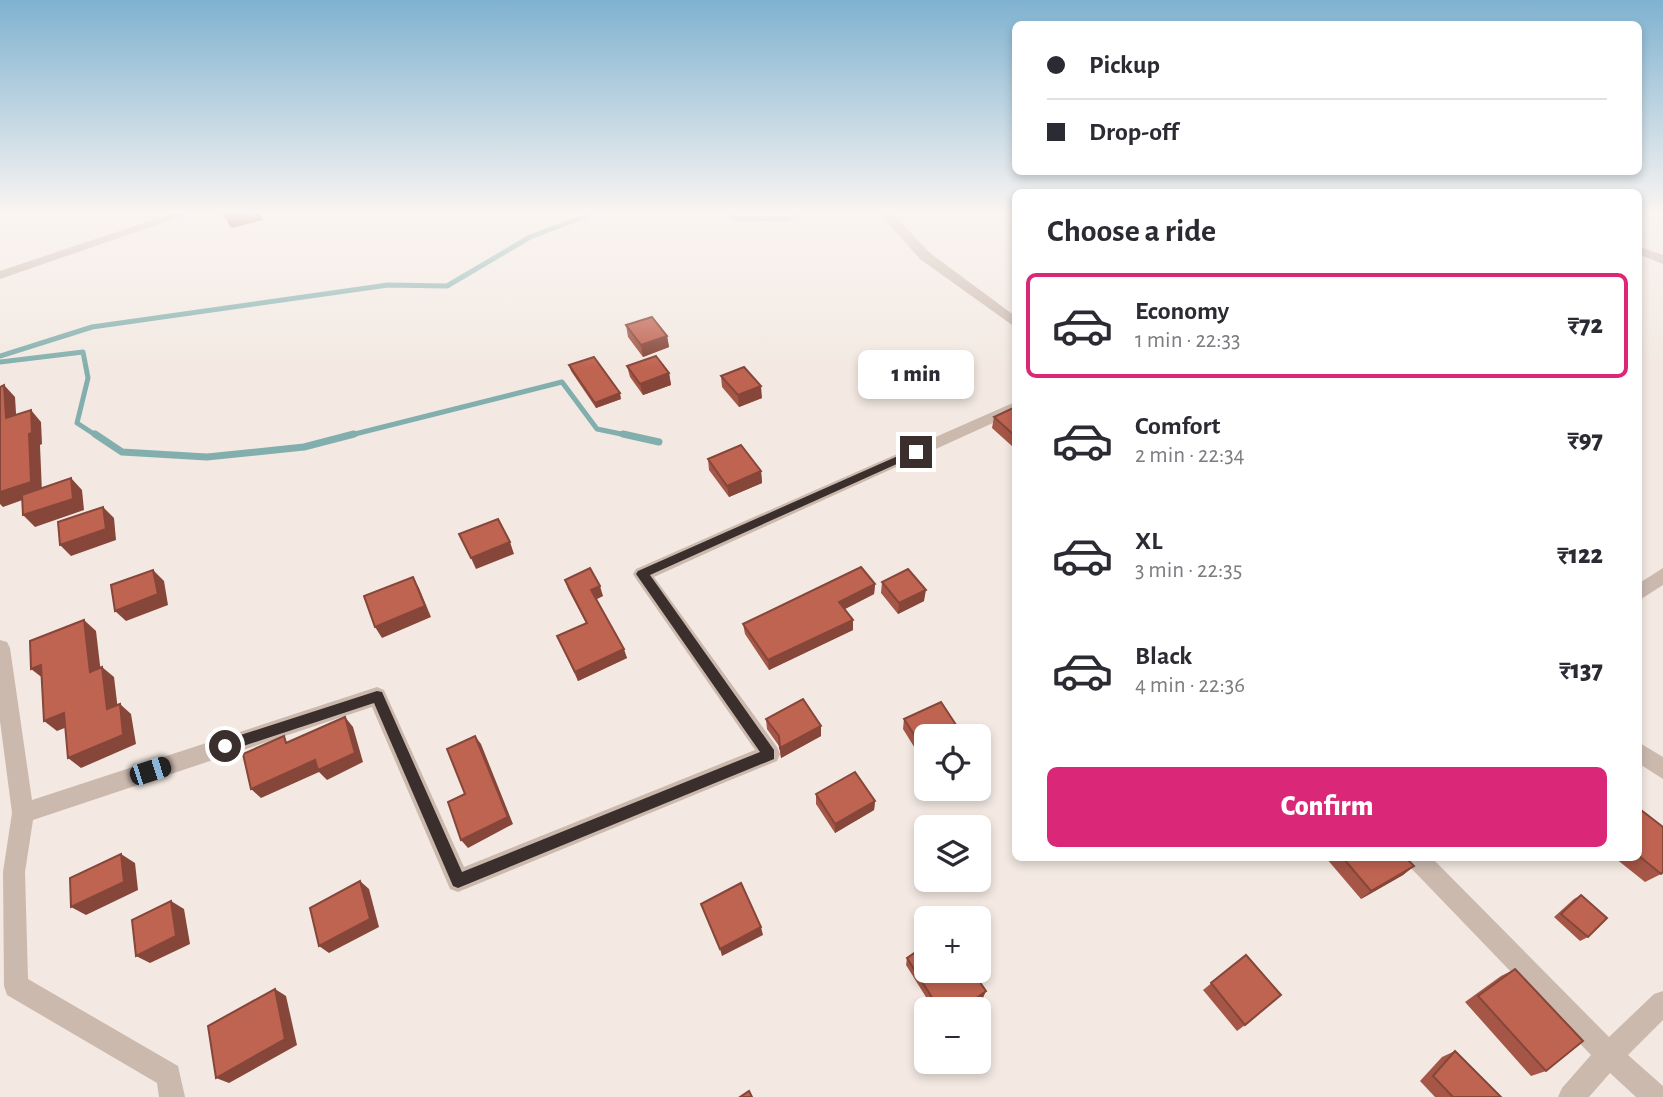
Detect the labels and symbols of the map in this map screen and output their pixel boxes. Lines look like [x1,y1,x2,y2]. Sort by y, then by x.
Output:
callout: 1 min [858,350,974,400]
route end [900,436,932,468]
route start [209,730,241,762]
car [127,755,174,787]

